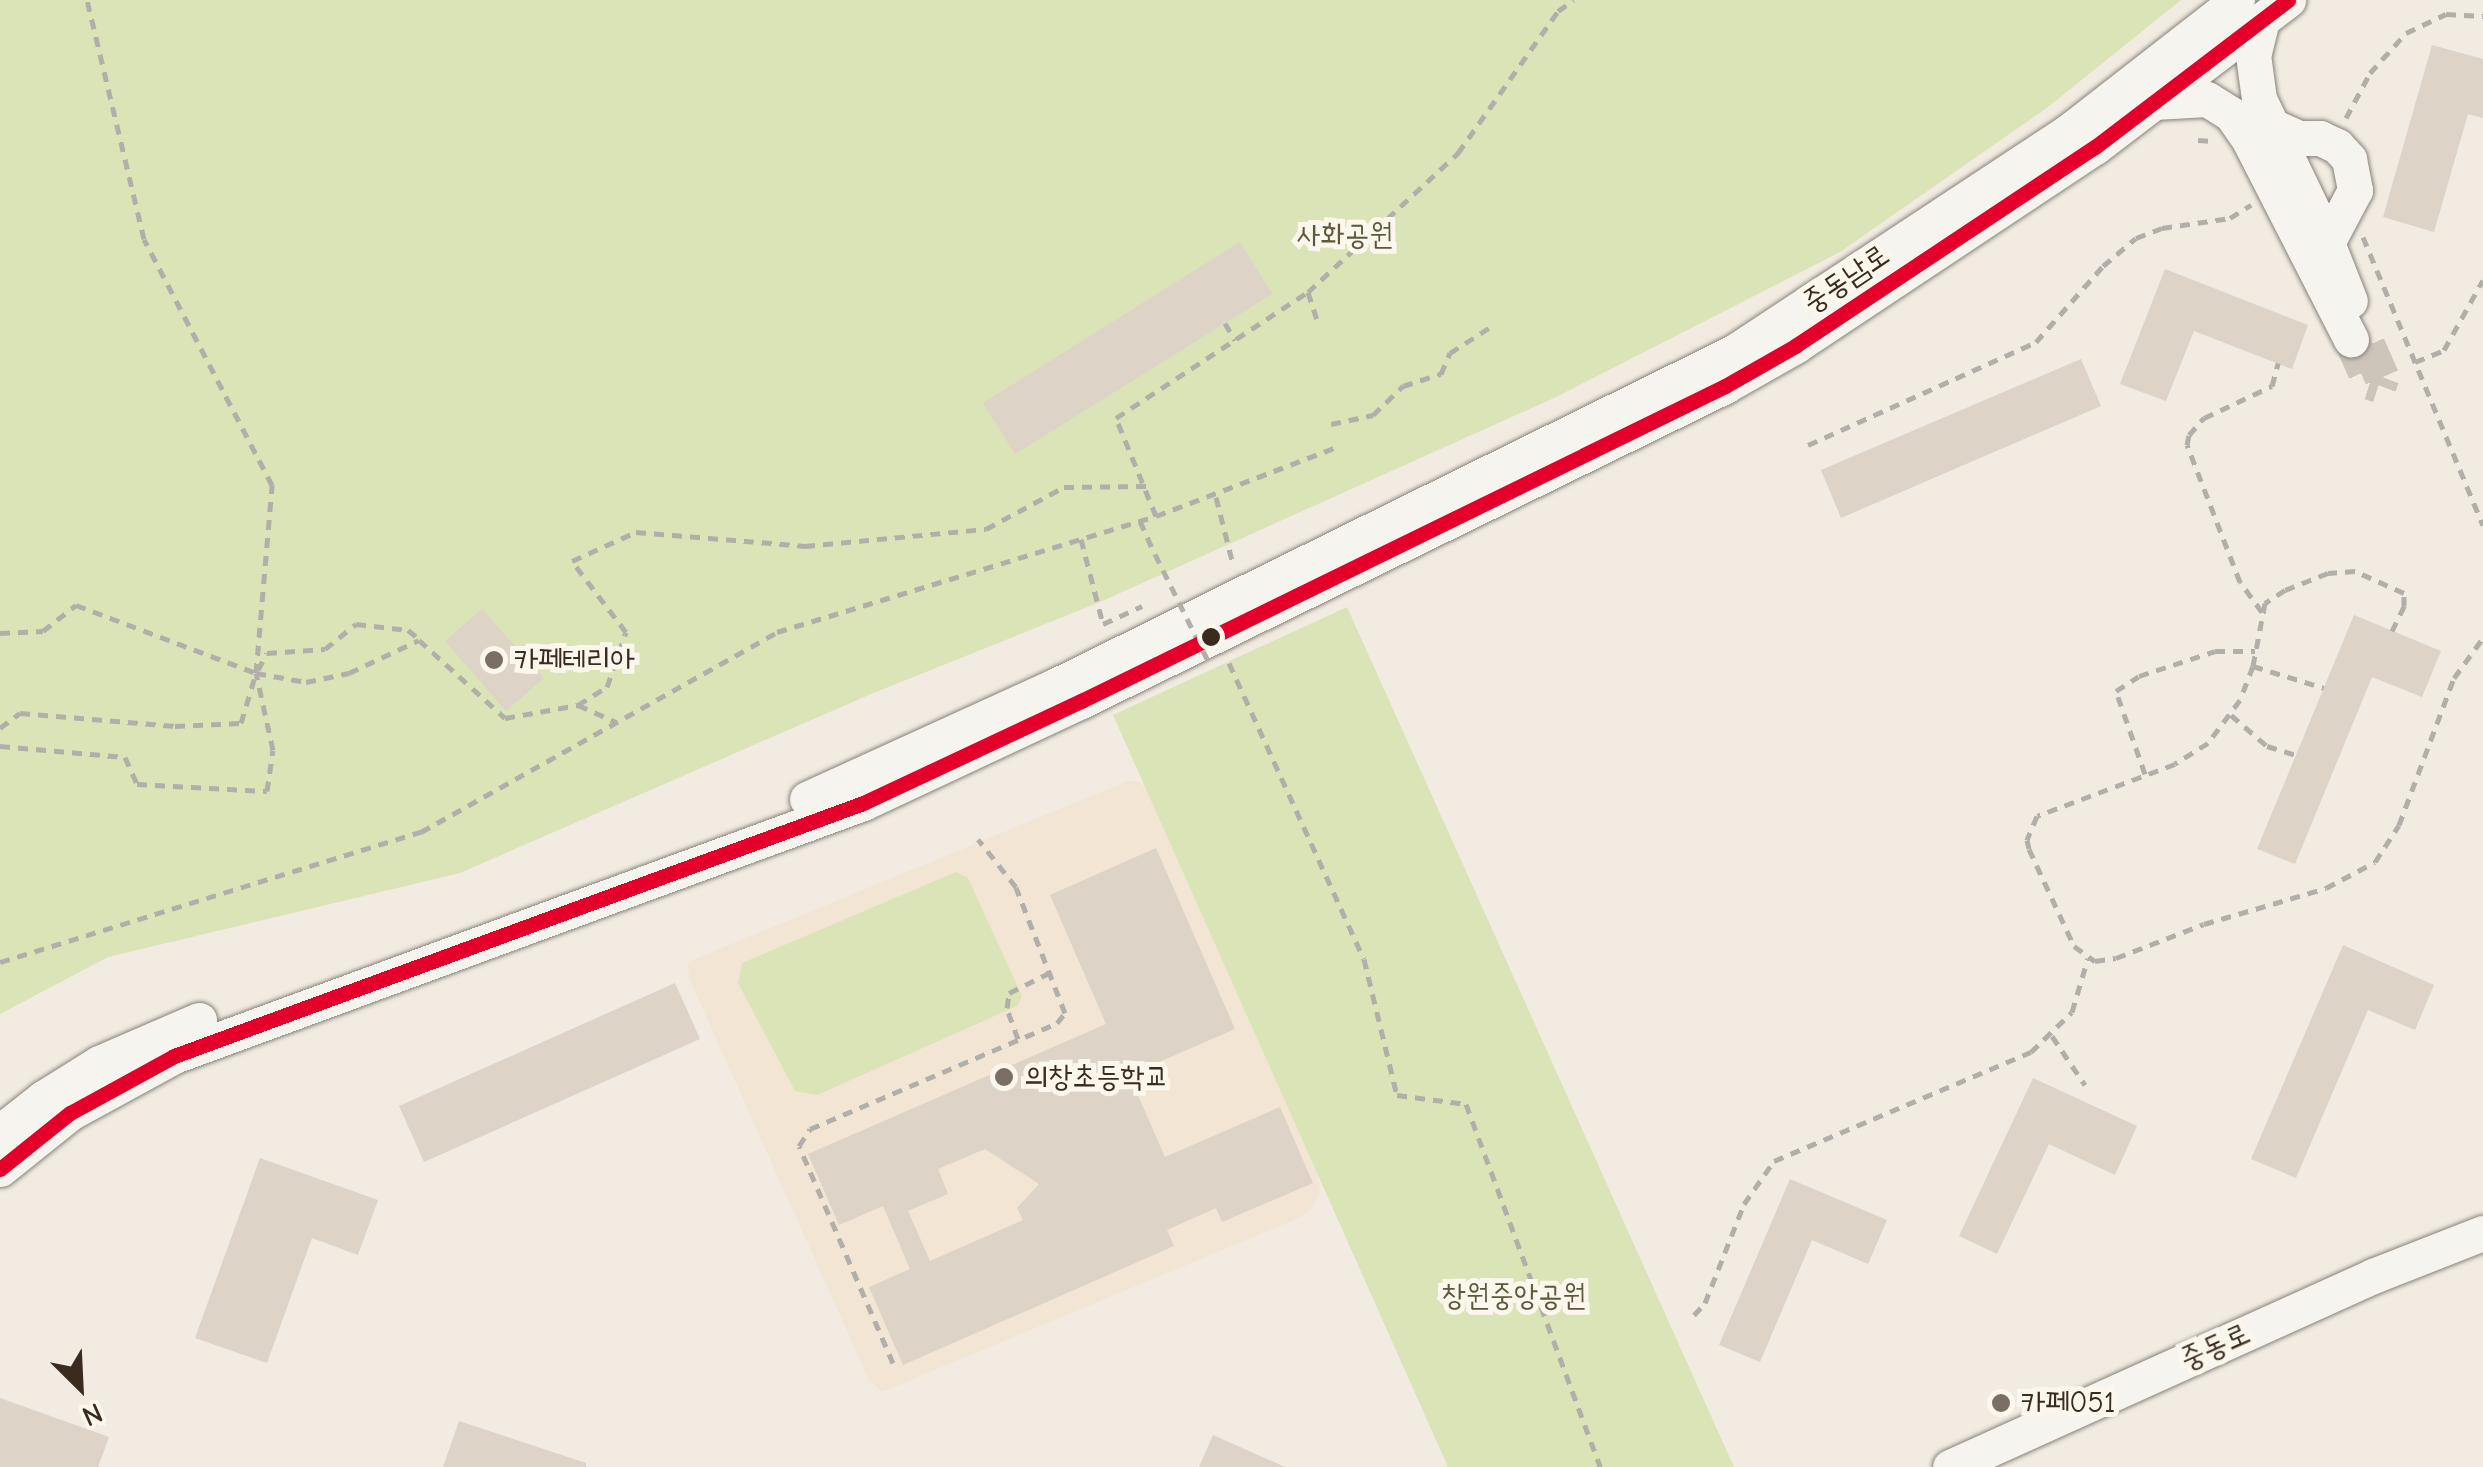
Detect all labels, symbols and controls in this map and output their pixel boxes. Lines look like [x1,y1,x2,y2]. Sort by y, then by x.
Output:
park label: 사화공원 [1297,217,1393,253]
street label: 중동남로 [1796,237,1896,321]
unlabelled marker [1201,627,1221,647]
place label: 카페테리아 [514,642,635,678]
marker: 카페테리아 [483,649,505,671]
place label: 의창초등학교 [1024,1059,1169,1095]
marker: 의창초등학교 [993,1066,1015,1088]
park label: 창원중앙공원 [1442,1278,1586,1314]
street label: 중동로 [2175,1316,2255,1378]
north arrow [30,1337,130,1437]
place label: 카페051 [2021,1385,2116,1421]
marker: 카페051 [1990,1392,2012,1414]
text: N [77,1396,107,1433]

